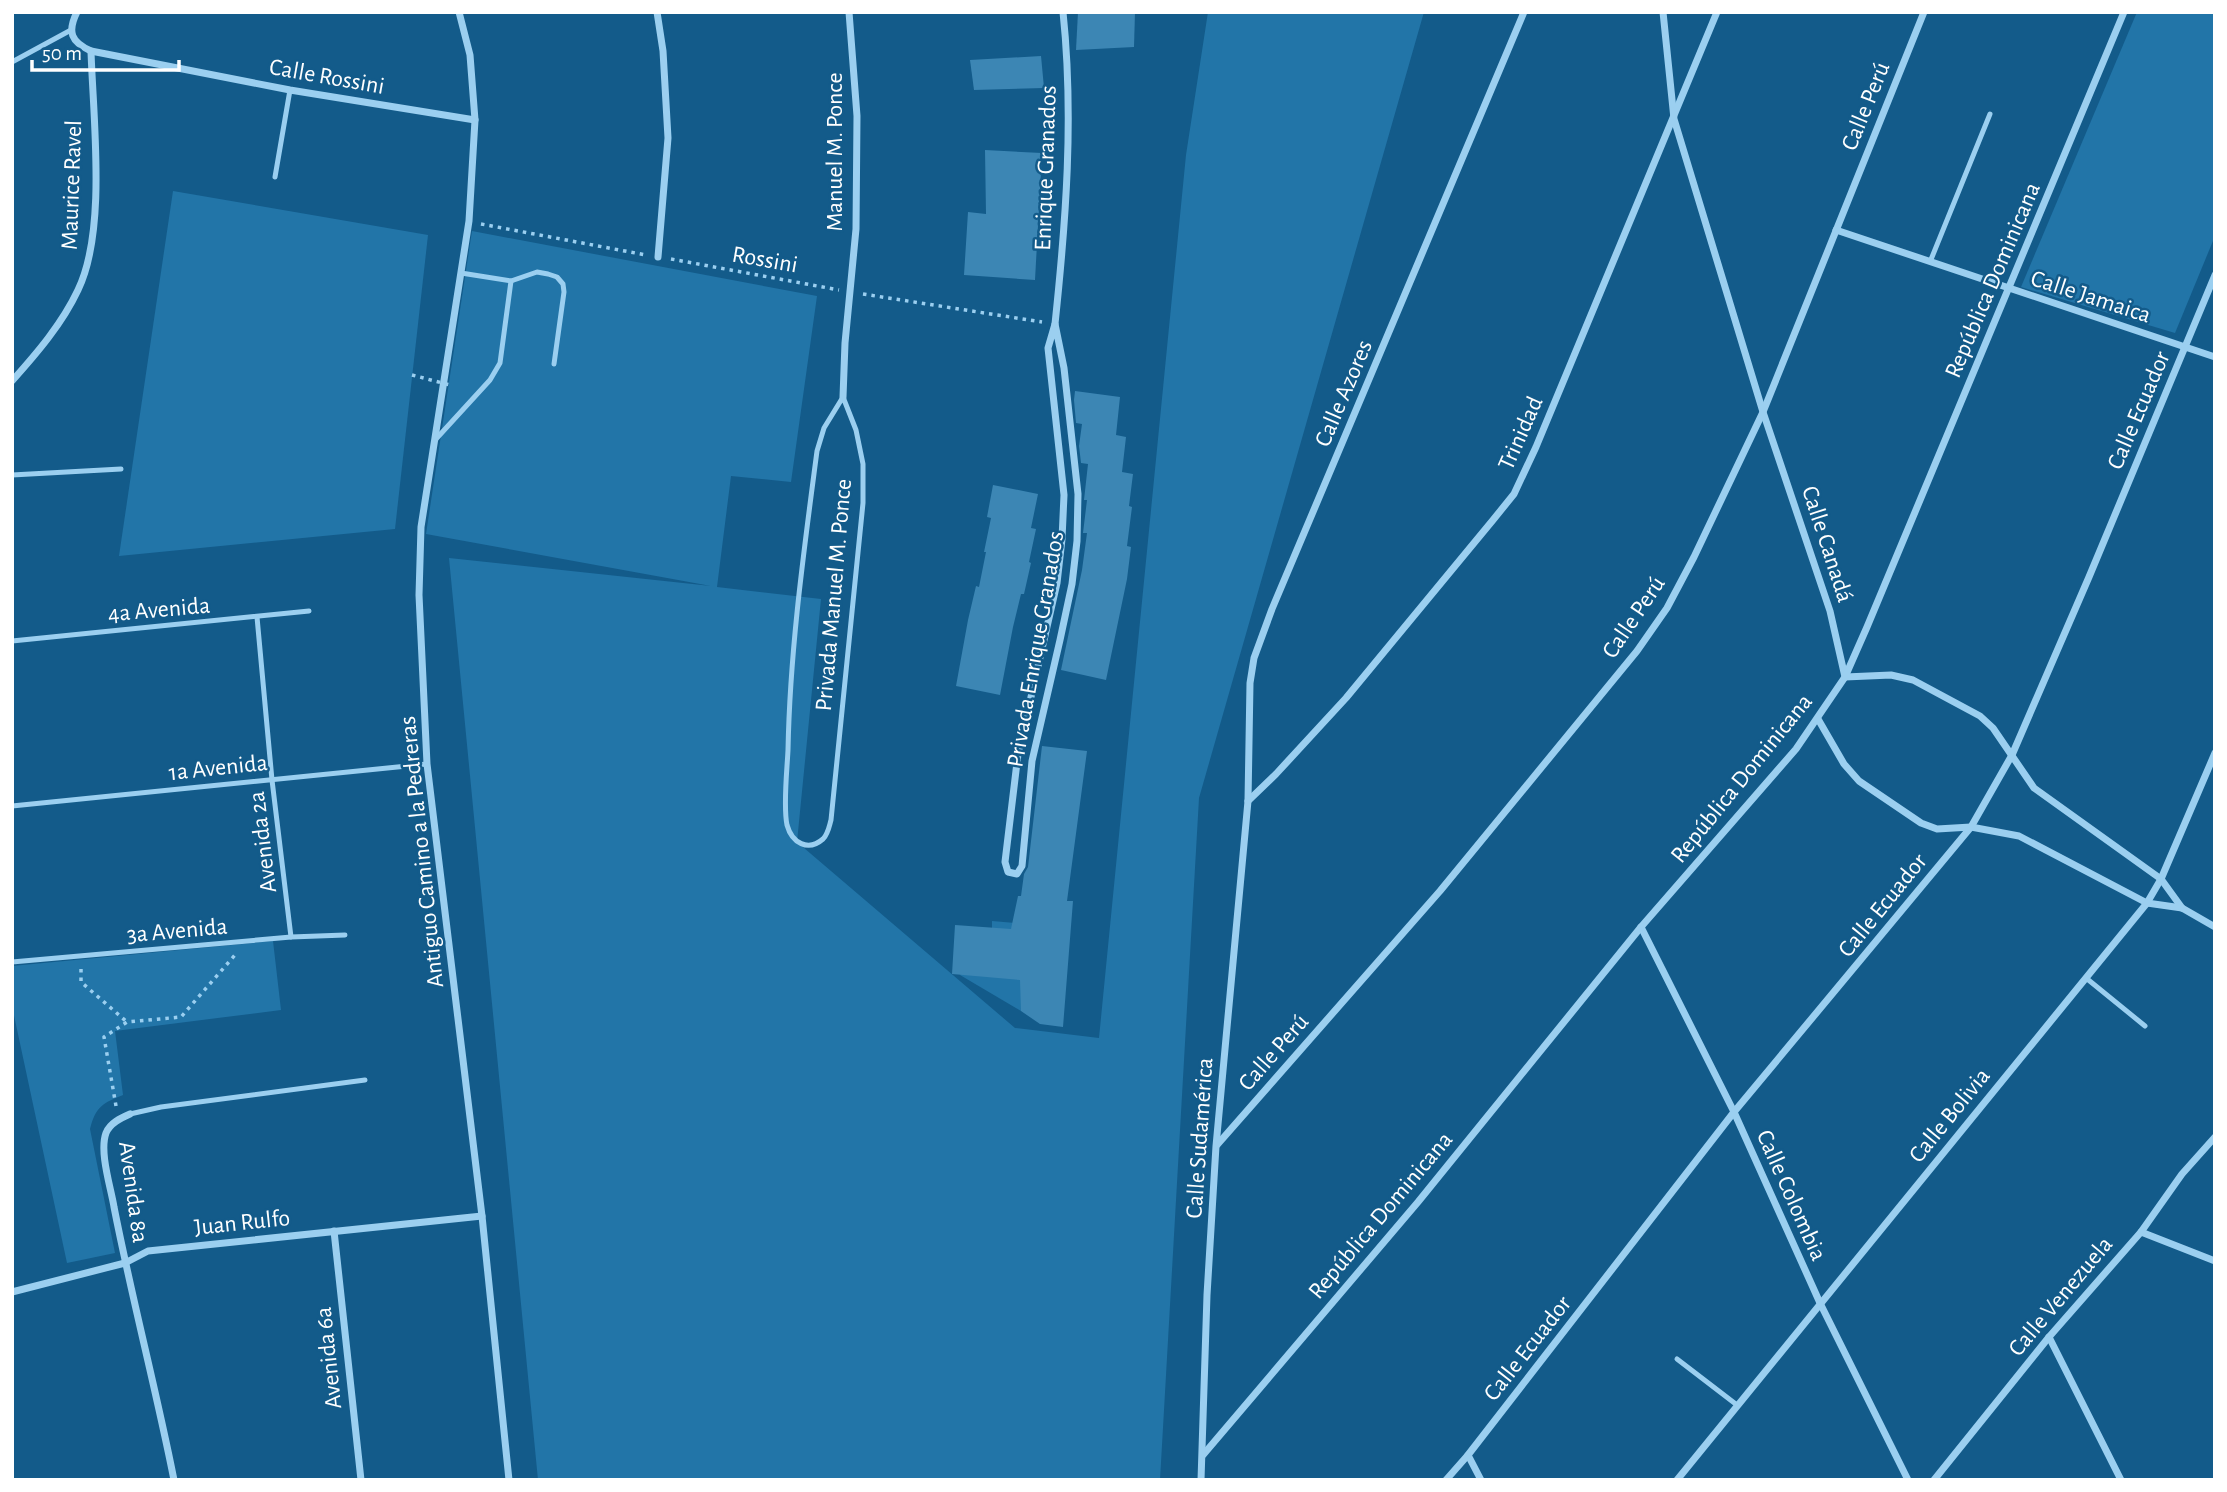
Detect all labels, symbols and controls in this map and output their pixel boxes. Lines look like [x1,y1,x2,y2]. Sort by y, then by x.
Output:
scale bar [32,28,178,72]
text: 50 m [42,43,82,64]
street label: Calle Rossini [267,55,386,99]
street label: Calle Perú [1837,59,1894,154]
street label: Manuel M. Ponce [823,72,847,232]
street label: Enrique Granados [1031,85,1061,251]
street label: Maurice Ravel [58,120,86,250]
street label: República Dominicana [1941,179,2045,382]
street label: Rossini [730,242,799,278]
street label: Calle Jamaica [2028,266,2154,328]
street label: Calle Azores [1311,337,1377,450]
street label: Calle Ecuador [2103,348,2175,473]
street label: Trinidad [1494,393,1548,474]
street label: Privada Manuel M. Ponce [812,478,856,712]
street label: Calle Canadá [1797,483,1857,605]
street label: Privada Enrique Granados [1003,529,1069,769]
street label: Calle Perú [1598,572,1670,663]
street label: 4a Avenida [107,594,211,626]
street label: República Dominicana [1666,690,1817,868]
street label: Antiguo Camino a la Pedreras [396,715,448,989]
street label: 1a Avenida [167,751,269,785]
street label: Avenida 2a [245,790,281,894]
street label: Calle Ecuador [1834,849,1932,962]
street label: 3a Avenida [126,915,228,947]
street label: Calle Perú [1234,1010,1313,1096]
street label: Calle Sudamérica [1182,1057,1218,1219]
street label: Calle Bolivia [1905,1064,1995,1167]
street label: Calle Colombia [1752,1127,1831,1264]
street label: República Dominicana [1304,1128,1457,1304]
street label: Avenida 8a [114,1140,152,1245]
street label: Juan Rulfo [193,1206,291,1240]
street label: Calle Venezuela [2004,1232,2117,1361]
street label: Calle Ecuador [1480,1292,1576,1406]
street label: Avenida 6a [312,1306,346,1410]

